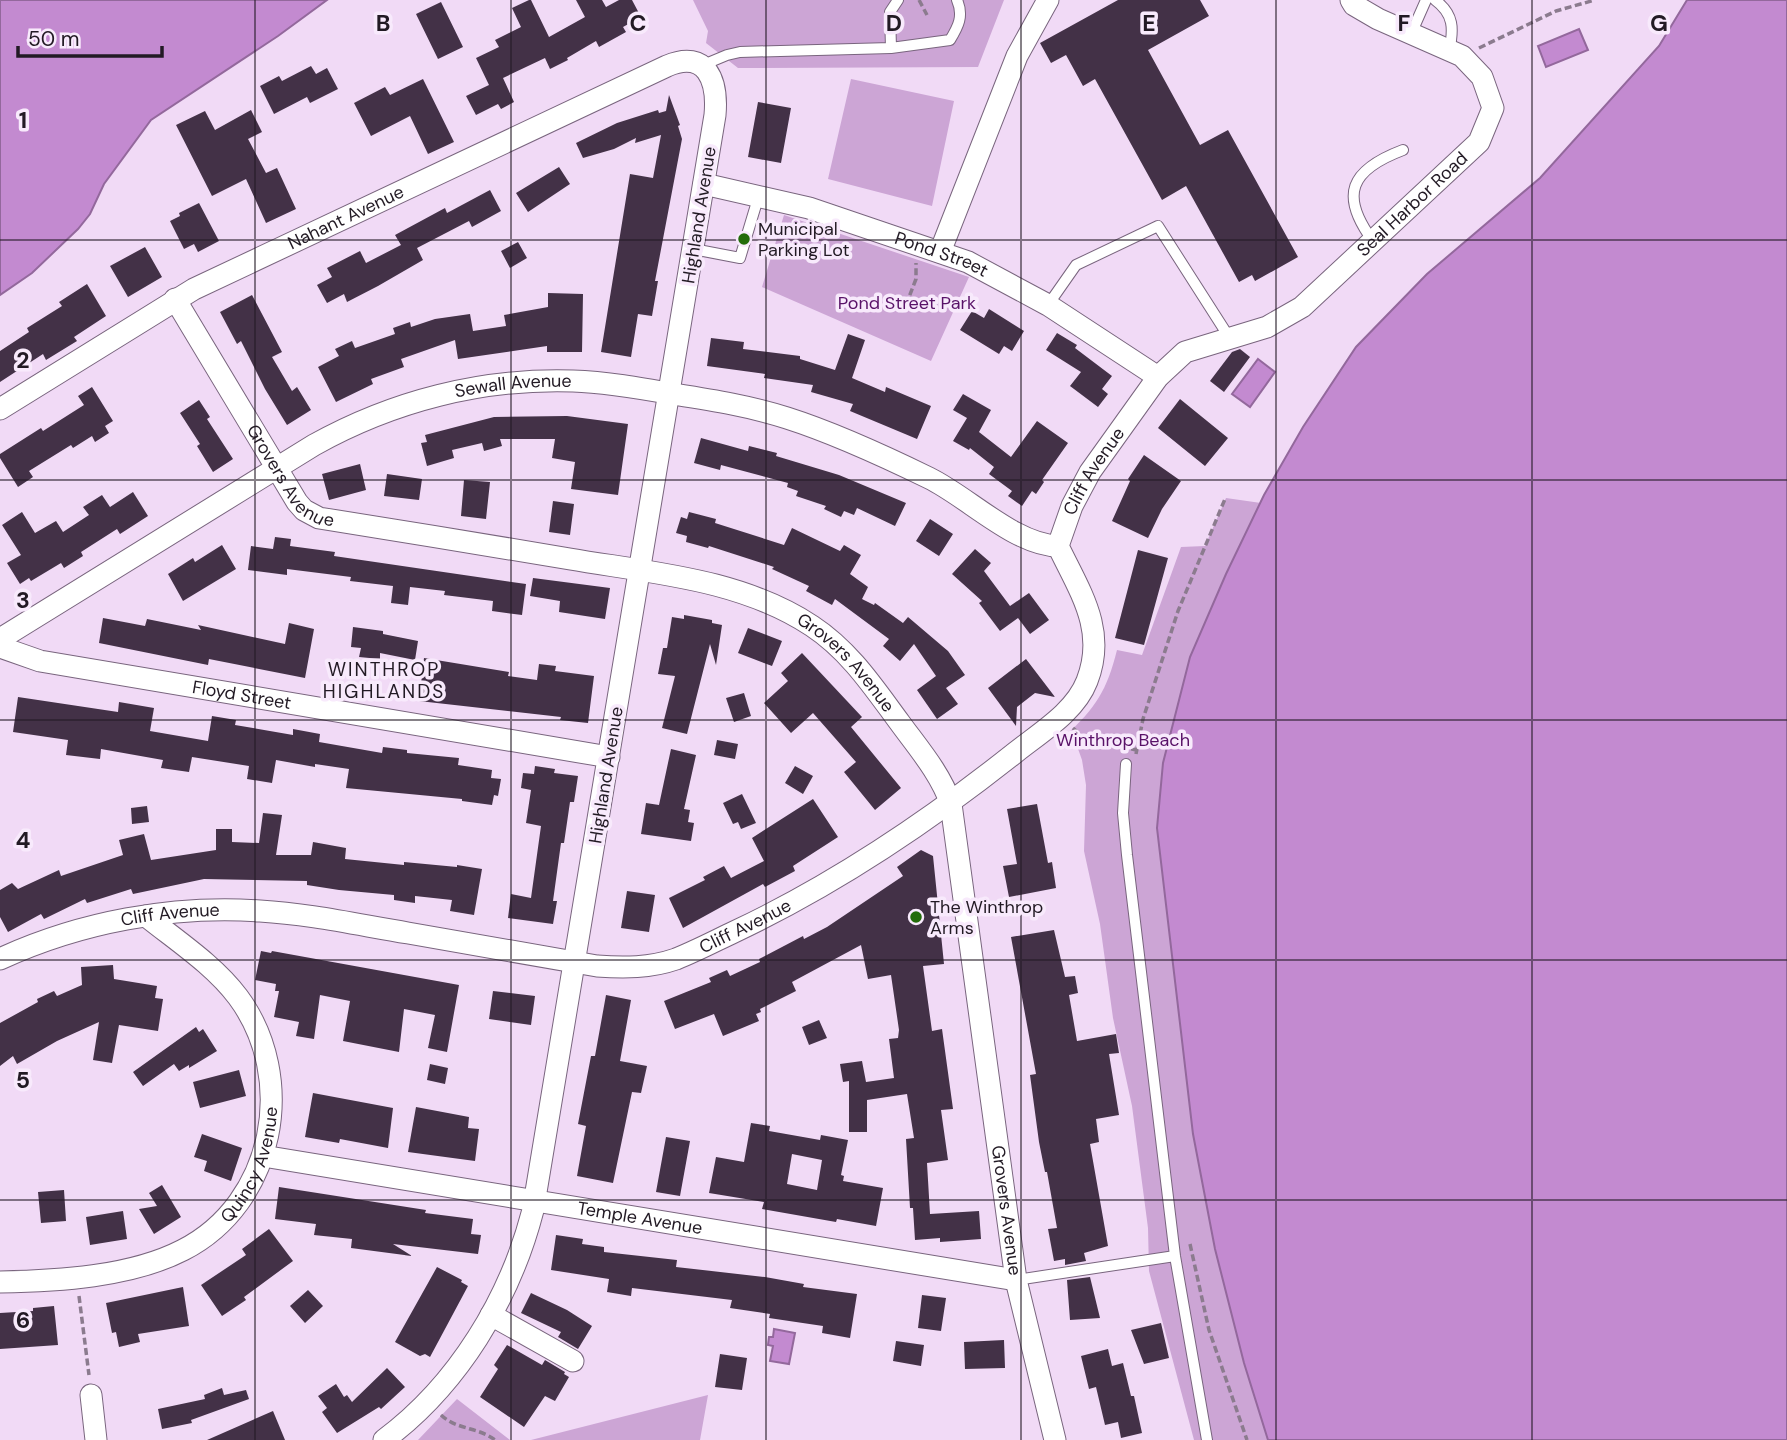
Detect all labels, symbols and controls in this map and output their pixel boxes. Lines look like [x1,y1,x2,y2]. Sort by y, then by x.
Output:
text: B [376,8,390,38]
text: C [630,8,646,38]
text: D [886,8,902,38]
text: E [1142,8,1156,38]
text: F [1398,8,1411,38]
text: G [1650,8,1668,38]
scale bar [18,14,161,58]
text: 50 m [28,25,79,53]
text: 1 [19,105,27,135]
street label: Highland Avenue [676,145,722,285]
street label: Seal Harbor Road [1352,146,1473,262]
street label: Nahant Avenue [284,180,408,255]
place label: Municipal Parking Lot [758,217,850,262]
street label: Pond Street [892,226,993,283]
marker: Municipal Parking Lot [736,231,752,247]
park label: Pond Street Park [838,291,976,315]
text: 2 [16,345,30,375]
street label: Sewall Avenue [452,369,572,403]
street label: Grovers Avenue [241,420,336,532]
street label: Cliff Avenue [1058,423,1130,518]
text: 3 [16,585,30,615]
street label: Grovers Avenue [792,607,900,717]
district label: WINTHROP HIGHLANDS [323,657,445,704]
street label: Floyd Street [190,675,293,715]
street label: Highland Avenue [583,705,629,845]
park label: Winthrop Beach [1056,728,1190,752]
text: 4 [16,825,31,855]
street label: Cliff Avenue [695,893,795,959]
place label: The Winthrop Arms [930,895,1043,940]
street label: Cliff Avenue [119,898,220,932]
marker: The Winthrop Arms [908,909,924,925]
text: 5 [16,1065,30,1095]
street label: Quincy Avenue [215,1106,283,1228]
street label: Grovers Avenue [986,1144,1027,1277]
street label: Temple Avenue [576,1196,704,1240]
text: 6 [16,1305,30,1335]

